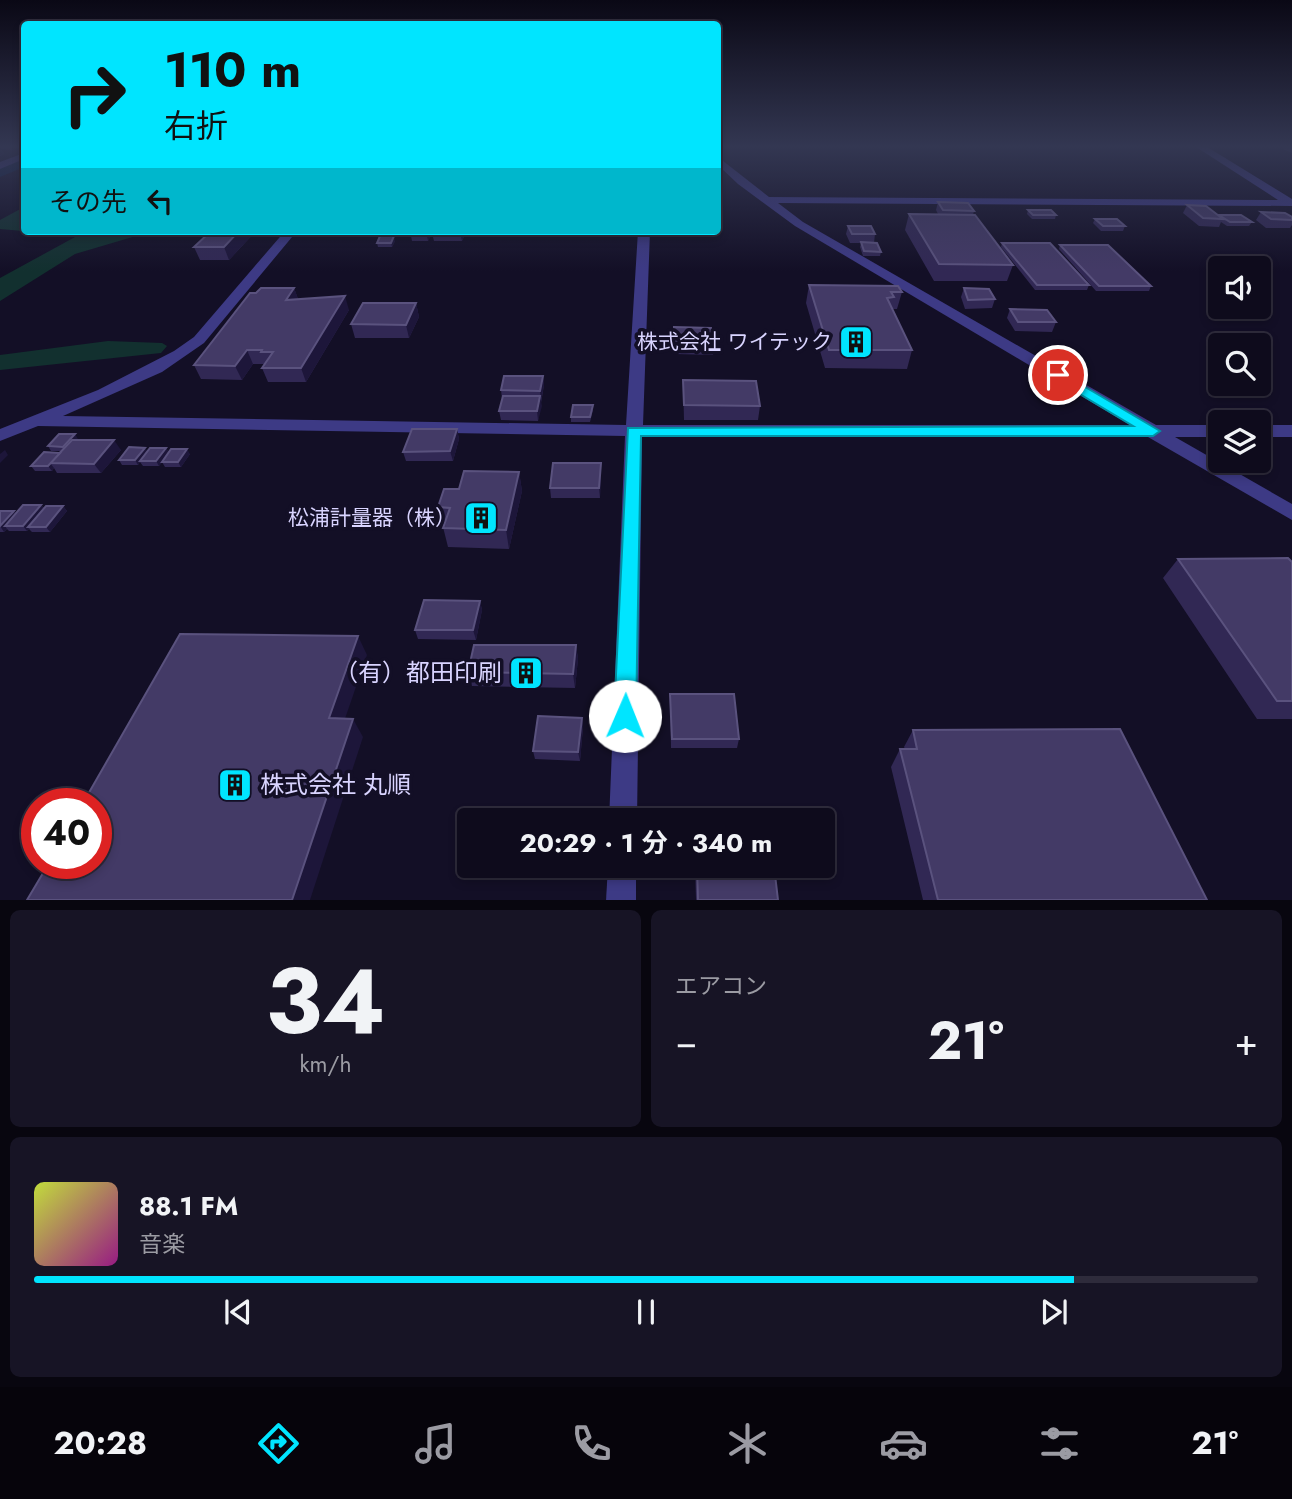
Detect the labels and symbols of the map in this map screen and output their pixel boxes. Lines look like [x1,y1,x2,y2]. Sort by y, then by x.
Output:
building icon: 株式会社 ワイテック [837,323,875,361]
place label: 株式会社 ワイテック [637,327,832,357]
pin [1028,345,1088,405]
building icon: 松浦計量器（株） [462,499,500,537]
place label: 松浦計量器（株） [288,503,456,533]
building icon: （有）都田印刷 [507,654,545,692]
place label: （有）都田印刷 [334,655,502,690]
position arrow [588,679,662,753]
building icon: 株式会社 丸順 [216,766,254,804]
place label: 株式会社 丸順 [260,767,411,802]
speed limit sign: 40 [21,788,112,879]

